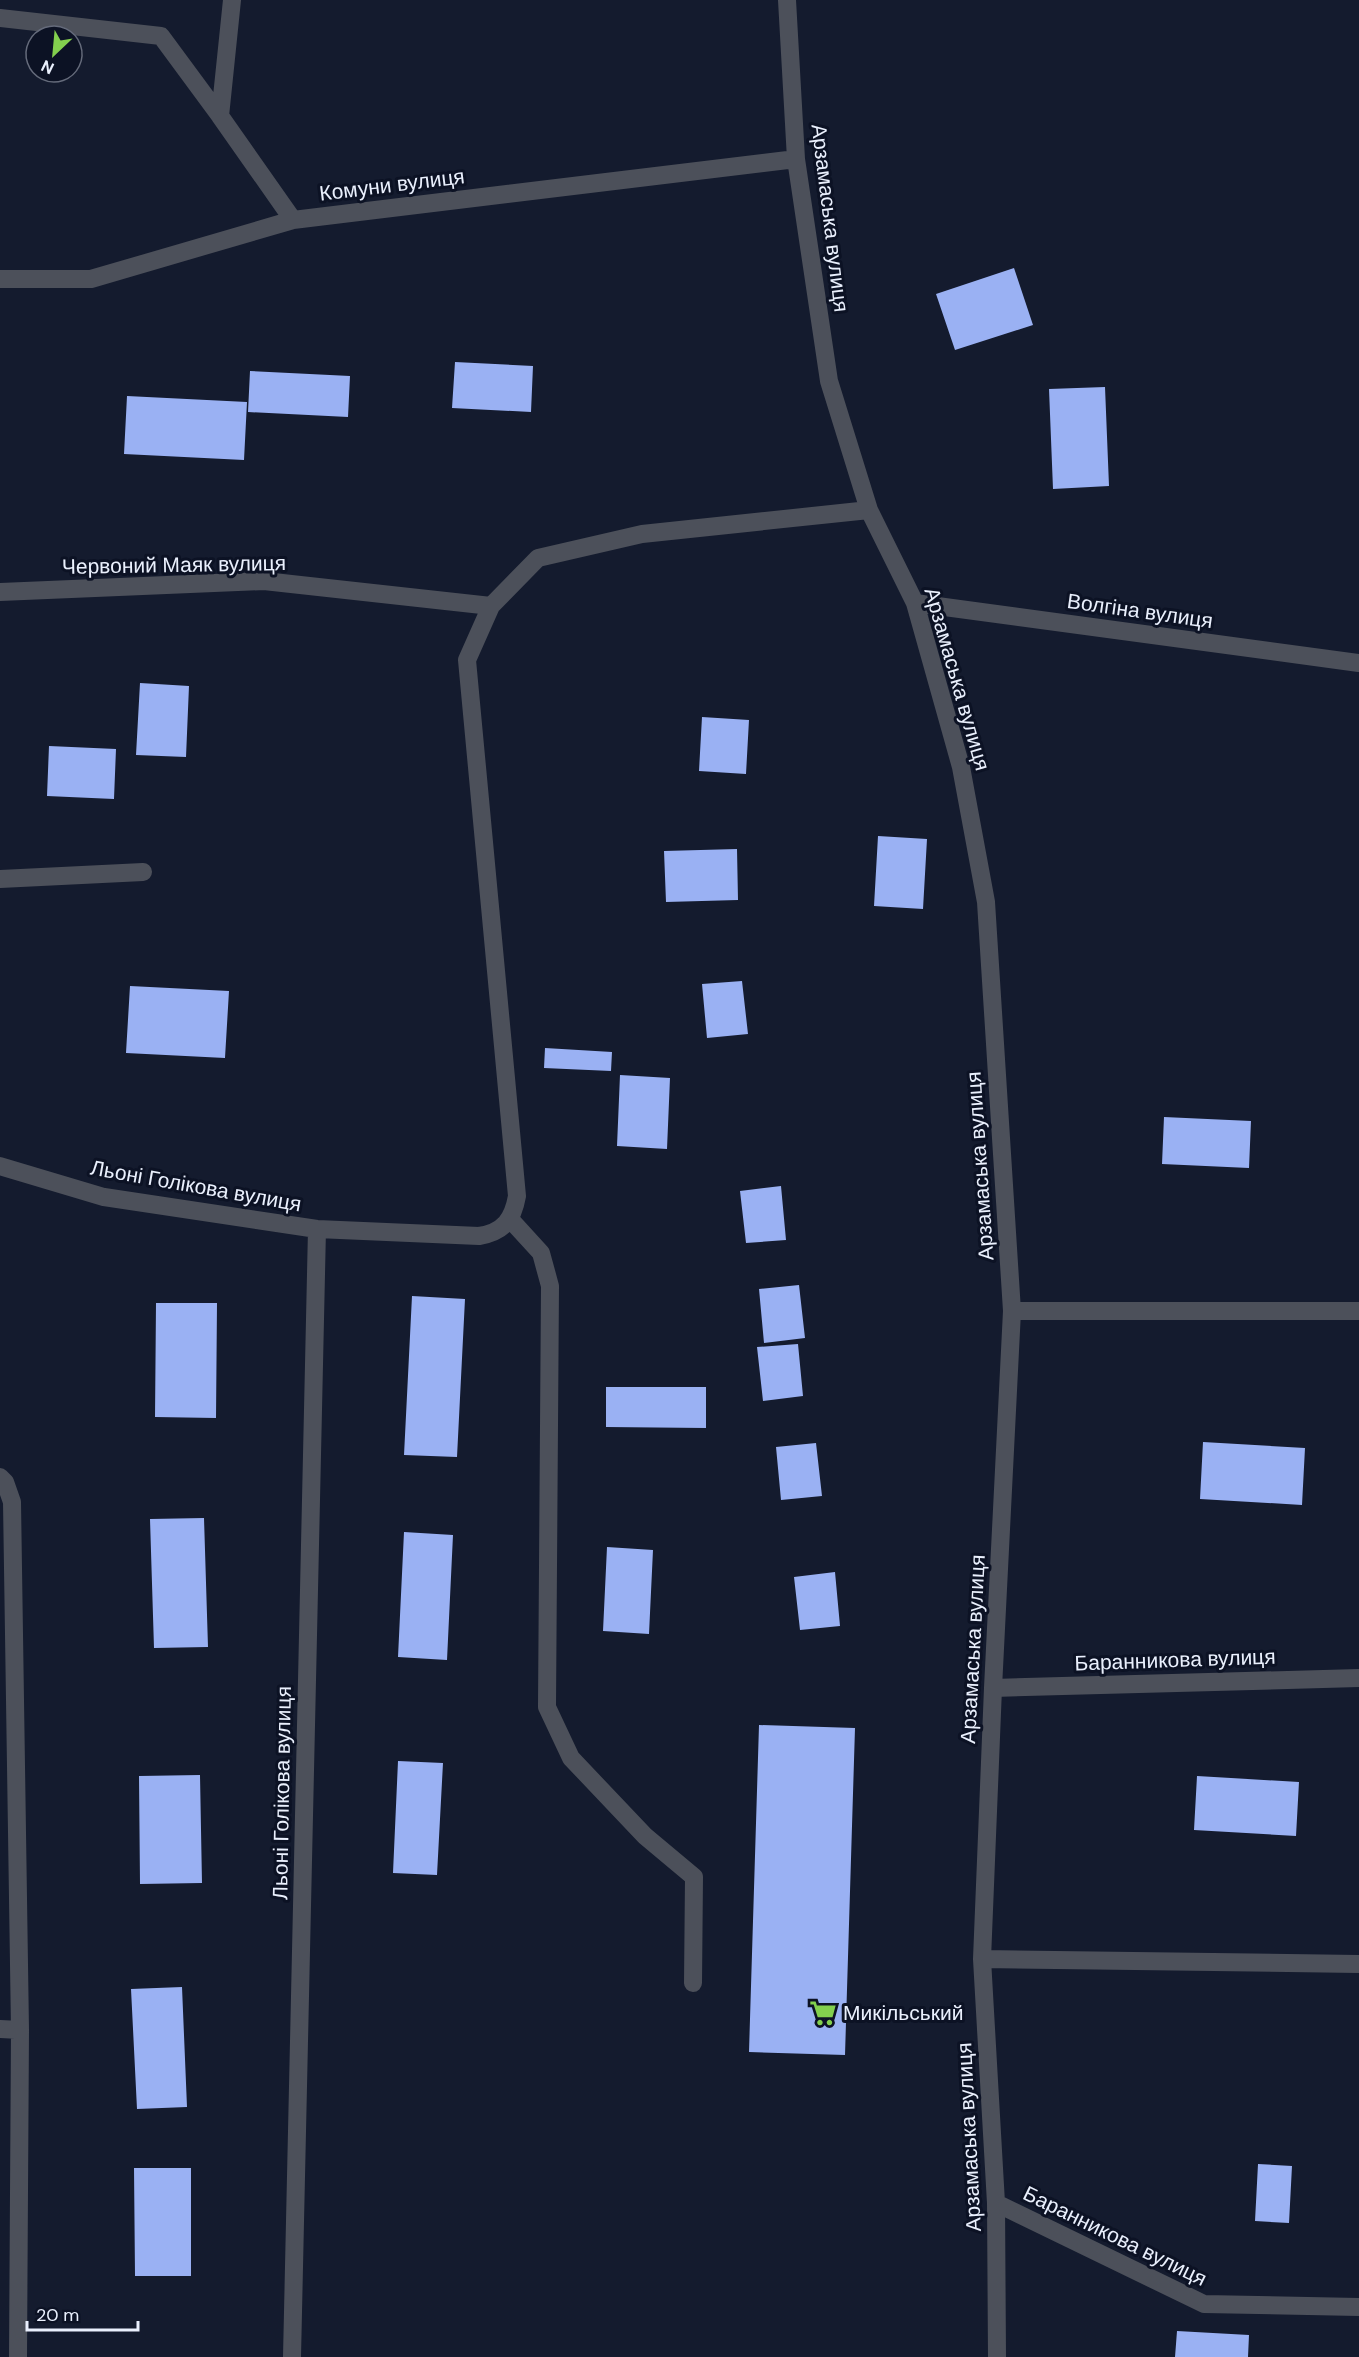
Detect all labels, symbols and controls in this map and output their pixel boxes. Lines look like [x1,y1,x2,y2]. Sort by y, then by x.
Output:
north arrow [24,24,84,84]
text: N [38,55,57,79]
street label: Арзамаська вулиця [805,122,855,314]
street label: Комуни вулиця [318,162,466,208]
street label: Червоний Маяк вулиця [62,549,286,581]
street label: Арзамаська вулиця [917,584,997,774]
street label: Волгіна вулиця [1065,587,1215,635]
street label: Арзамаська вулиця [959,1071,1001,1261]
street label: Льоні Голікова вулиця [88,1154,304,1218]
street label: Арзамаська вулиця [954,1554,992,1744]
street label: Баранникова вулиця [1074,1642,1276,1678]
street label: Льоні Голікова вулиця [266,1686,298,1900]
supermarket icon: Микільський [808,1998,838,2028]
place label: Микільський [843,1999,963,2027]
street label: Арзамаська вулиця [950,2042,988,2232]
street label: Баранникова вулиця [1018,2179,1212,2293]
scale bar [27,2294,138,2332]
text: 20 m [36,2303,79,2327]

